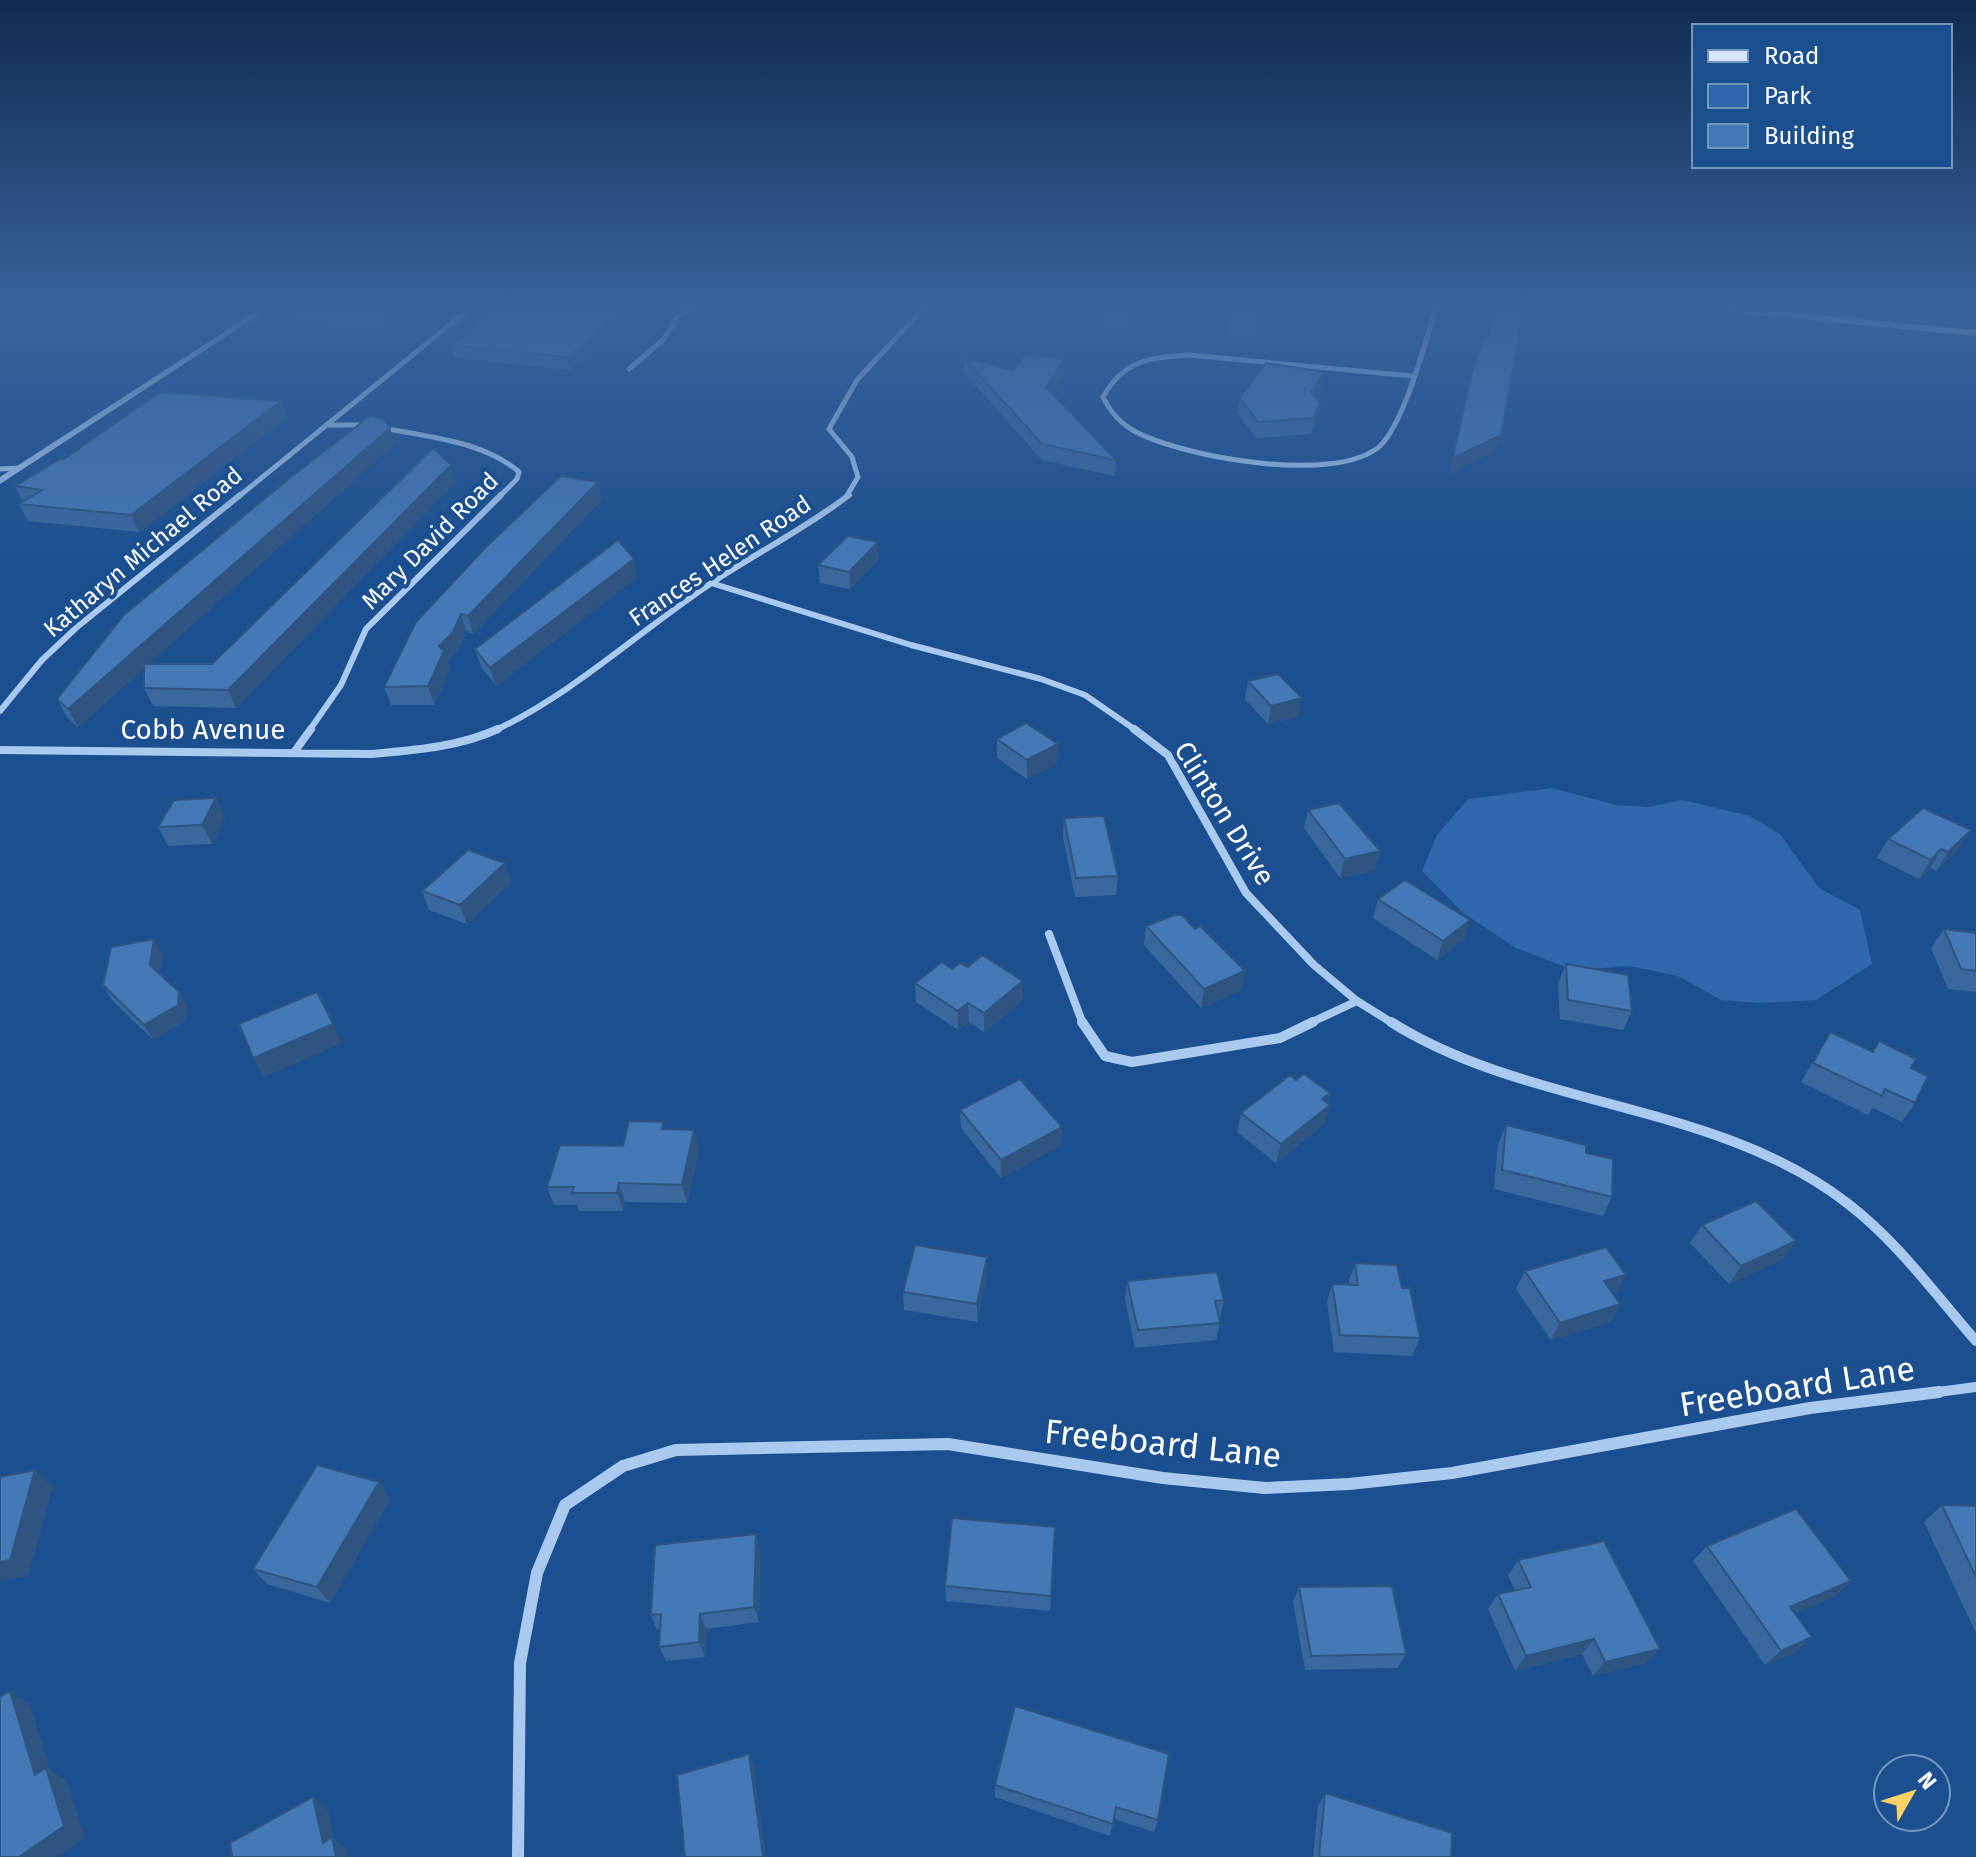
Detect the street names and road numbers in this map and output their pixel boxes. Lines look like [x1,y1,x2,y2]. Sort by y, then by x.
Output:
street label: Katharyn Michael Road [38,461,248,643]
street label: Mary David Road [356,467,504,615]
street label: Frances Helen Road [624,490,816,632]
street label: Cobb Avenue [120,713,286,746]
street label: Clinton Drive [1167,735,1282,891]
street label: Freeboard Lane [1676,1348,1918,1425]
street label: Freeboard Lane [1043,1411,1283,1476]

